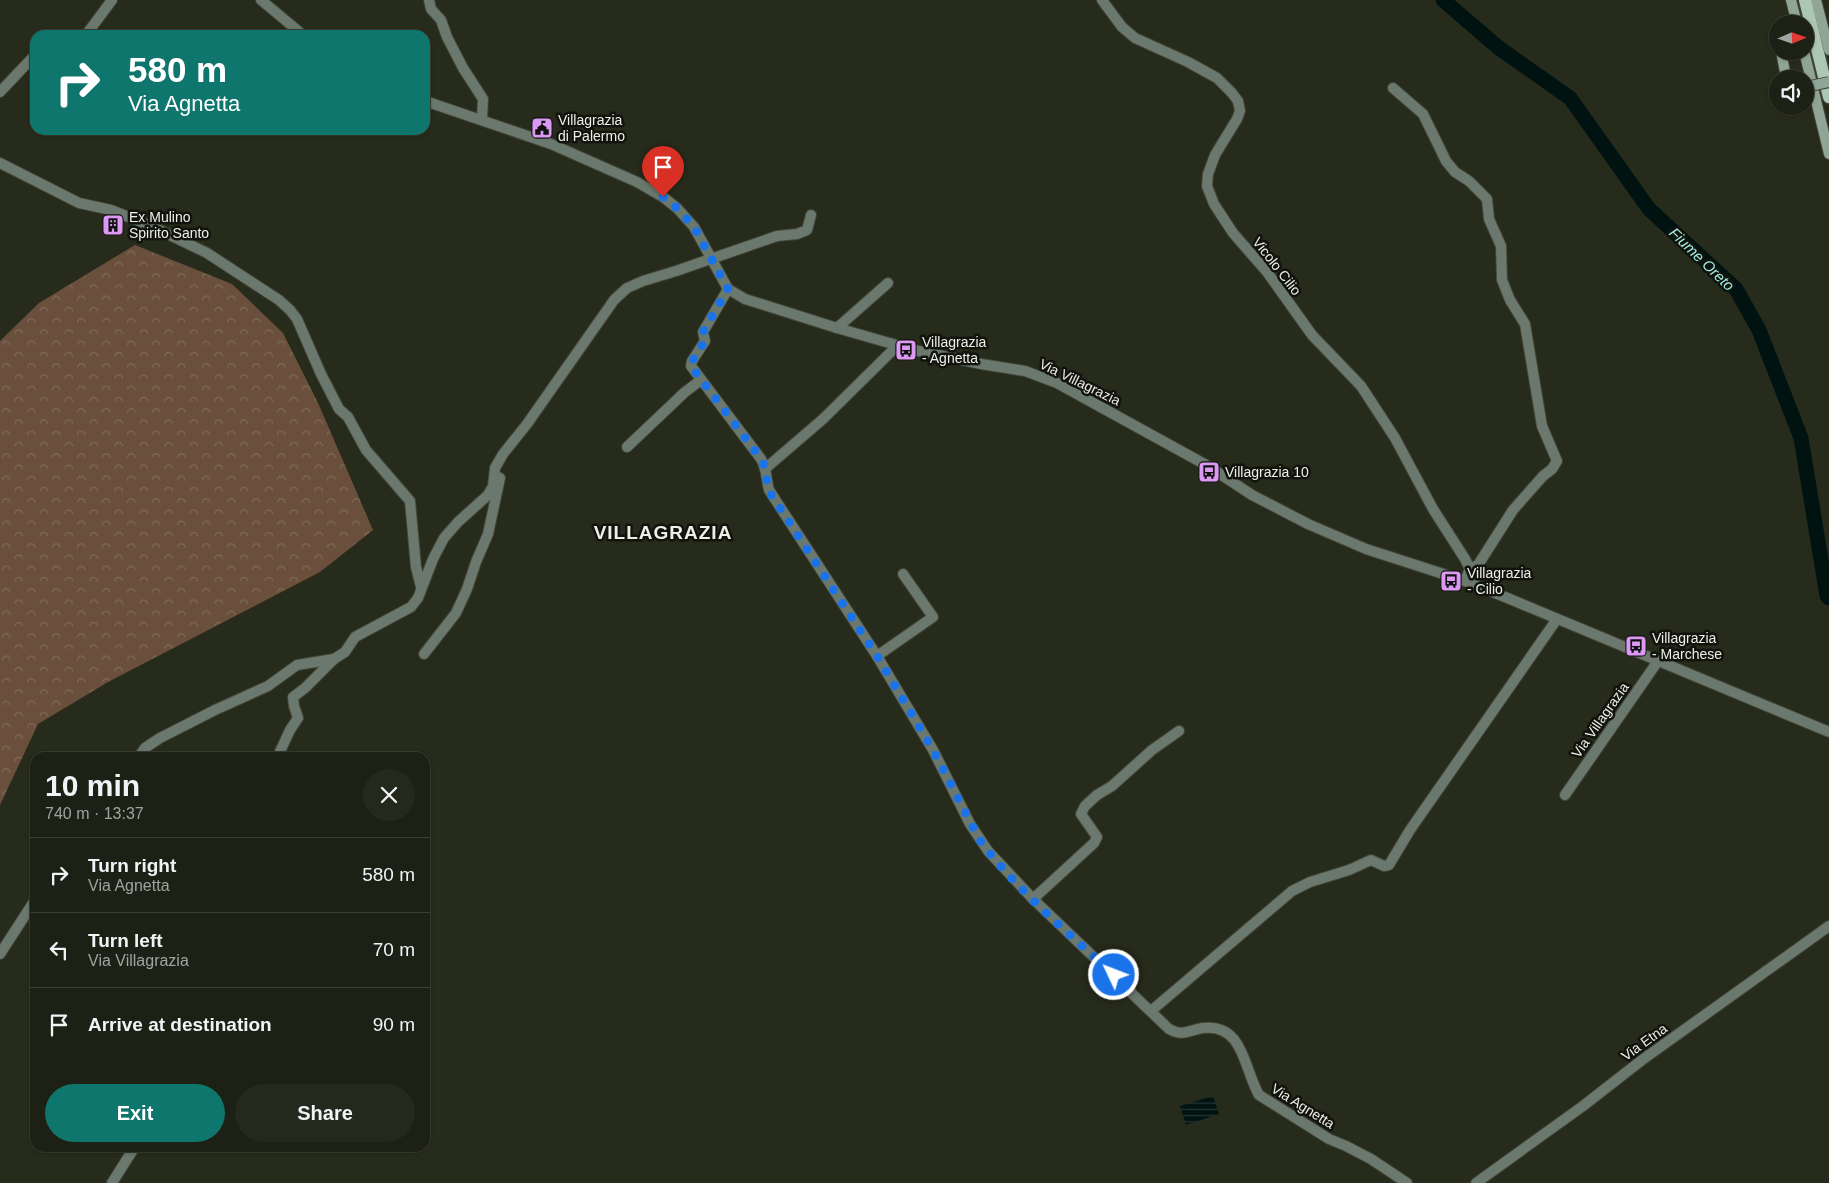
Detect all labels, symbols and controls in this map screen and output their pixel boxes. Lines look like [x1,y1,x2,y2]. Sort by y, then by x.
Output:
north arrow [1769,15,1814,60]
map controls [1769,15,1814,115]
icon: right [45,50,110,115]
text: 580 m [128,50,227,89]
button: sound [1769,70,1814,115]
text: Via Agnetta [128,91,240,116]
place label: Villagrazia di Palermo [558,112,625,144]
public building icon: Villagrazia di Palermo [530,116,554,140]
pin [642,146,684,197]
icon: arrive [649,153,677,181]
place label: Ex Mulino Spirito Santo [129,209,209,241]
building icon: Ex Mulino Spirito Santo [101,213,125,237]
water label: Fiume Oreto [1666,224,1738,294]
street label: Vicolo Cilio [1249,234,1305,298]
place label: Villagrazia - Agnetta [922,334,987,366]
bus stop icon: Villagrazia - Agnetta [894,338,918,362]
street label: Via Villagrazia [1037,355,1123,409]
bus stop icon: Villagrazia 10 [1197,460,1221,484]
place label: Villagrazia 10 [1225,464,1309,480]
district label: VILLAGRAZIA [594,522,732,543]
place label: Villagrazia - Cilio [1467,565,1532,597]
bus stop icon: Villagrazia - Cilio [1439,569,1463,593]
place label: Villagrazia - Marchese [1652,630,1722,662]
bus stop icon: Villagrazia - Marchese [1624,634,1648,658]
street label: Via Villagrazia [1568,679,1632,761]
text: 10 min [45,769,140,802]
button: close [363,769,415,821]
text: 740 m · 13:37 [45,805,144,822]
text: Turn right [88,855,176,876]
icon: right [45,861,73,889]
text: 580 m [362,864,415,885]
text: Via Agnetta [88,877,170,894]
text: Turn left [88,930,163,951]
icon: left [45,936,73,964]
text: 70 m [373,939,415,960]
position arrow [1087,948,1139,1000]
text: Via Villagrazia [88,952,189,969]
icon: arrive [45,1011,73,1039]
text: Arrive at destination [88,1014,272,1035]
text: 90 m [373,1014,415,1035]
street label: Via Etna [1618,1020,1670,1064]
street label: Via Agnetta [1268,1080,1338,1132]
button: Exit [45,1084,225,1142]
button: Share [235,1084,415,1142]

